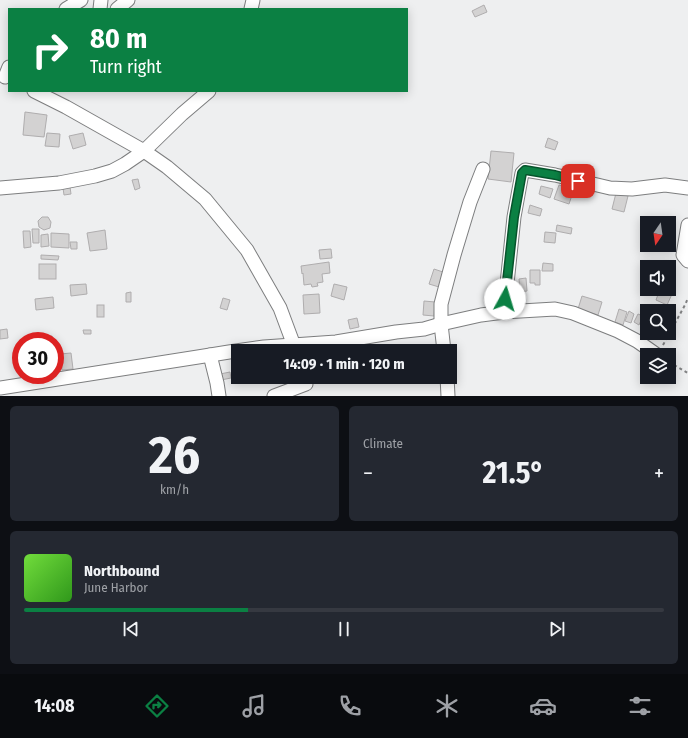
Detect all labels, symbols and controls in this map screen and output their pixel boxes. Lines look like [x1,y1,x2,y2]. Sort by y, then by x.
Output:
text: 80 m [90,22,147,55]
icon: right [24,24,76,76]
text: Turn right [90,56,162,78]
pin [561,164,595,198]
icon: arrive [567,170,589,192]
north arrow [640,216,676,252]
map controls [640,216,676,384]
button: sound [640,260,676,296]
position arrow [484,278,526,320]
button: search [640,304,676,340]
speed limit sign: 30 [12,332,64,384]
button: layers [640,348,676,384]
text: 14:09 · 1 min · 120 m [283,355,405,373]
text: 26 [149,424,200,487]
text: Climate [363,436,403,451]
text: 21.5° [483,455,544,491]
text: − [363,460,373,487]
text: + [654,460,664,487]
text: km/h [160,482,189,497]
text: Northbound [84,562,160,580]
text: June Harbor [84,580,148,595]
icon: previous [120,618,142,640]
icon: pause [333,618,355,640]
icon: next [546,618,568,640]
icon: directions [143,692,171,720]
icon: music [240,692,268,720]
icon: phone [336,692,364,720]
icon: climate [433,692,461,720]
icon: car [529,692,557,720]
icon: filters [626,692,654,720]
text: 14:08 [34,695,75,717]

